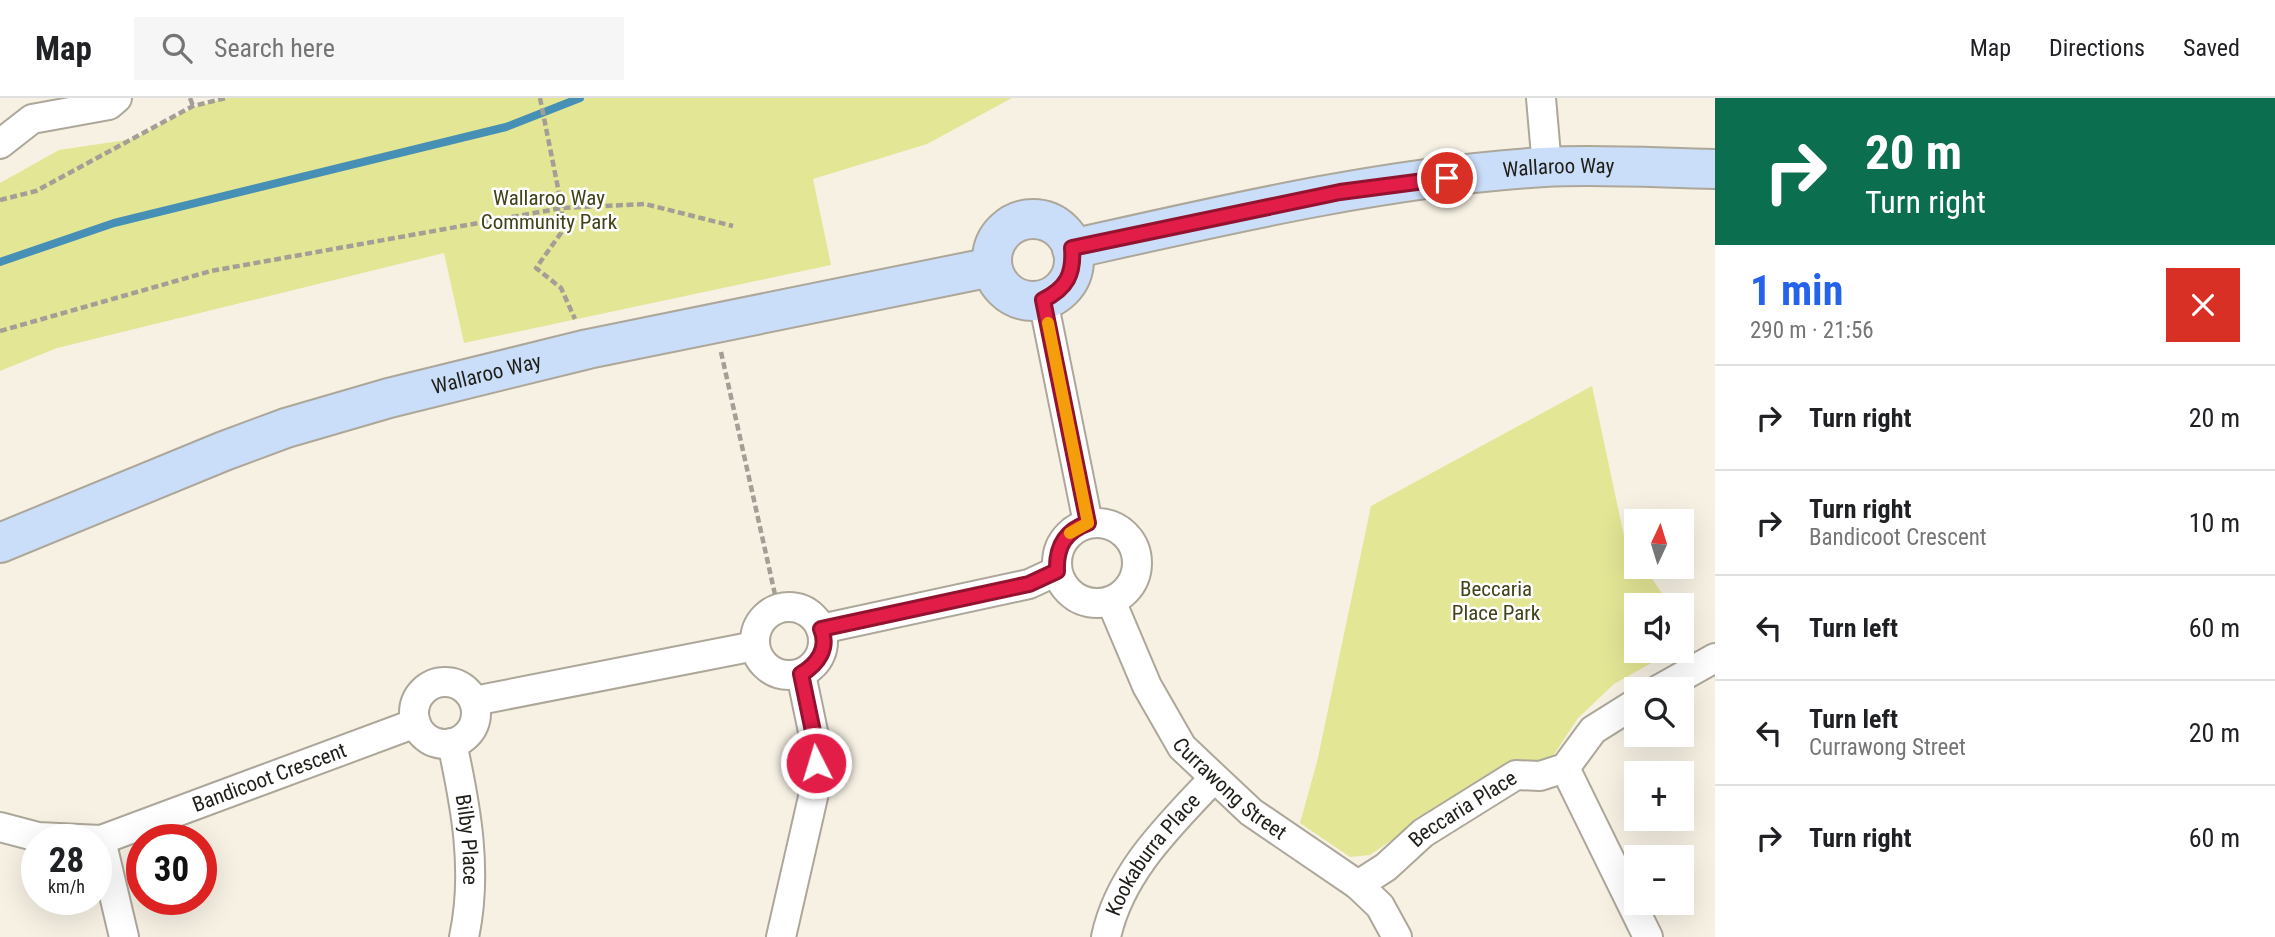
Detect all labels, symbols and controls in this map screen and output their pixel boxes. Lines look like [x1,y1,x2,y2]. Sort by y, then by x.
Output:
search box [134,17,624,80]
text: Map [35,29,92,68]
icon: search [158,29,196,67]
text: Search here [214,33,335,63]
text: Map [1970,34,2011,62]
text: Directions [2049,34,2145,62]
text: Saved [2183,34,2240,62]
text: 20 m [1865,124,1962,181]
icon: right [1750,126,1841,217]
pin [1417,148,1477,208]
street label: Wallaroo Way [1502,154,1615,182]
icon: arrive [1428,159,1466,197]
text: Turn right [1865,183,1986,221]
park label: Wallaroo Way Community Park [481,186,618,234]
text: 1 min [1750,266,1843,315]
button: close [2166,268,2240,342]
text: 290 m · 21:56 [1750,317,1874,344]
street label: Wallaroo Way [429,349,544,399]
icon: right [1750,399,1788,437]
text: Turn right [1809,403,1911,433]
text: 20 m [2189,403,2240,433]
text: Turn right [1809,494,1911,524]
icon: right [1750,504,1788,542]
text: 10 m [2189,508,2240,538]
north arrow [1624,509,1694,579]
map controls [1624,509,1694,915]
text: Bandicoot Crescent [1809,524,1987,551]
park label: Beccaria Place Park [1452,577,1541,625]
button: sound [1624,593,1694,663]
icon: left [1750,609,1788,647]
text: Turn left [1809,613,1898,643]
text: 60 m [2189,613,2240,643]
button: search [1624,677,1694,747]
text: Turn left [1809,704,1898,734]
icon: left [1750,714,1788,752]
text: 20 m [2189,718,2240,748]
position arrow [779,726,853,800]
street label: Currawong Street [1167,734,1291,845]
text: Currawong Street [1809,734,1966,761]
street label: Bandicoot Crescent [189,738,350,817]
button: + [1624,761,1694,831]
street label: Beccaria Place [1404,766,1521,852]
street label: Kookaburra Place [1101,788,1205,919]
street label: Bilby Place [451,792,482,885]
icon: right [1750,819,1788,857]
text: Turn right [1809,823,1911,853]
text: 60 m [2189,823,2240,853]
speed limit sign: 30 [126,824,217,915]
text: 28 [49,840,84,881]
button: − [1624,845,1694,915]
text: km/h [48,876,85,897]

